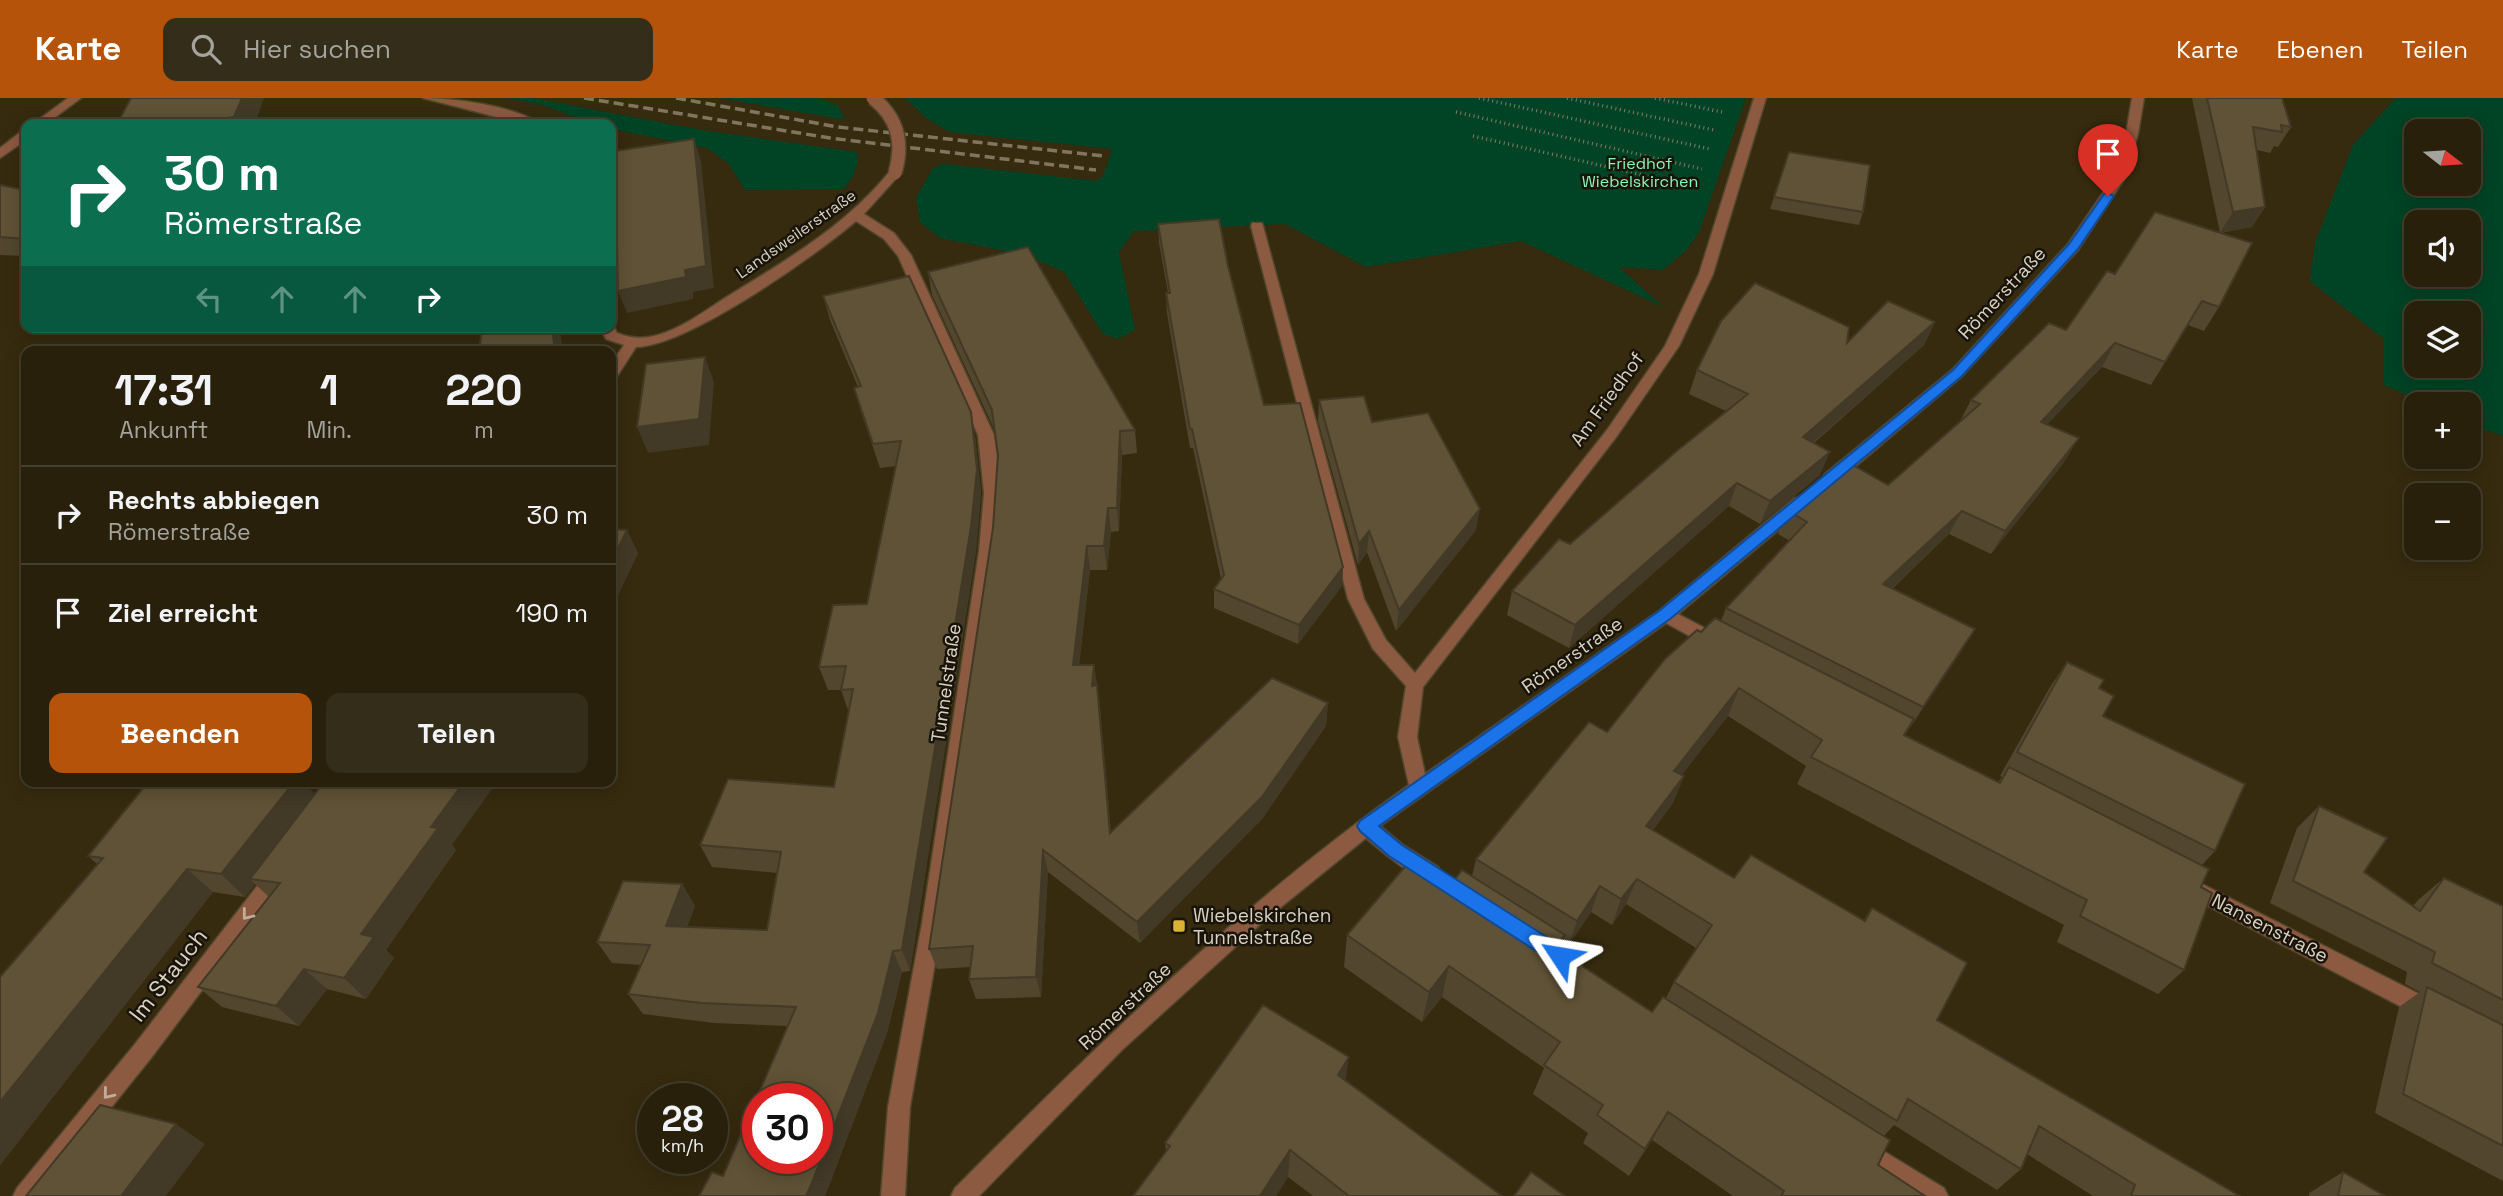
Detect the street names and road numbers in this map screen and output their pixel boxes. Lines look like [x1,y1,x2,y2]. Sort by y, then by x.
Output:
street label: Landsweilerstraße [732,185,860,283]
street label: Römerstraße [1953,241,2051,345]
street label: Am Friedhof [1565,347,1649,451]
street label: Römerstraße [1517,611,1627,699]
street label: Tunnelstraße [925,622,967,744]
street label: Nansenstraße [2207,888,2333,968]
street label: Im Stauch [122,922,214,1028]
street label: Römerstraße [1073,957,1177,1055]

